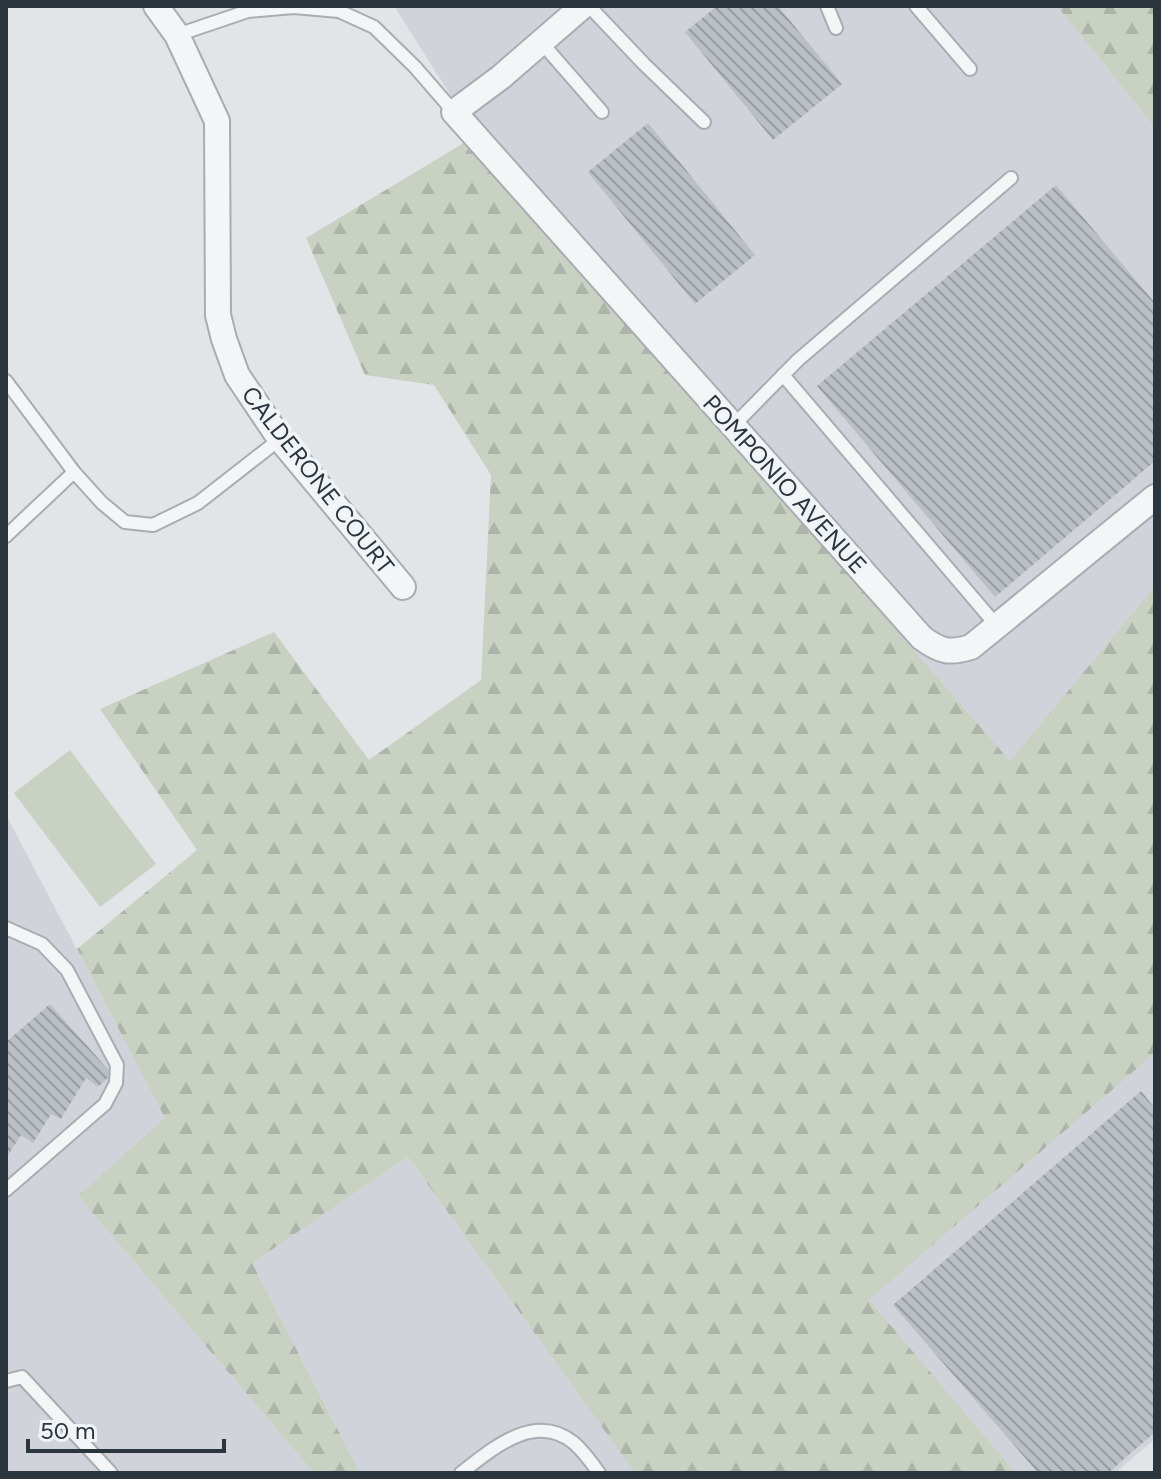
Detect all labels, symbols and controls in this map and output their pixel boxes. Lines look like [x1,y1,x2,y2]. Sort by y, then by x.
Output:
street label: CALDERONE COURT [236,380,400,580]
street label: POMPONIO AVENUE [697,389,873,579]
scale bar [28,1403,224,1453]
text: 50 m [40,1416,96,1445]

